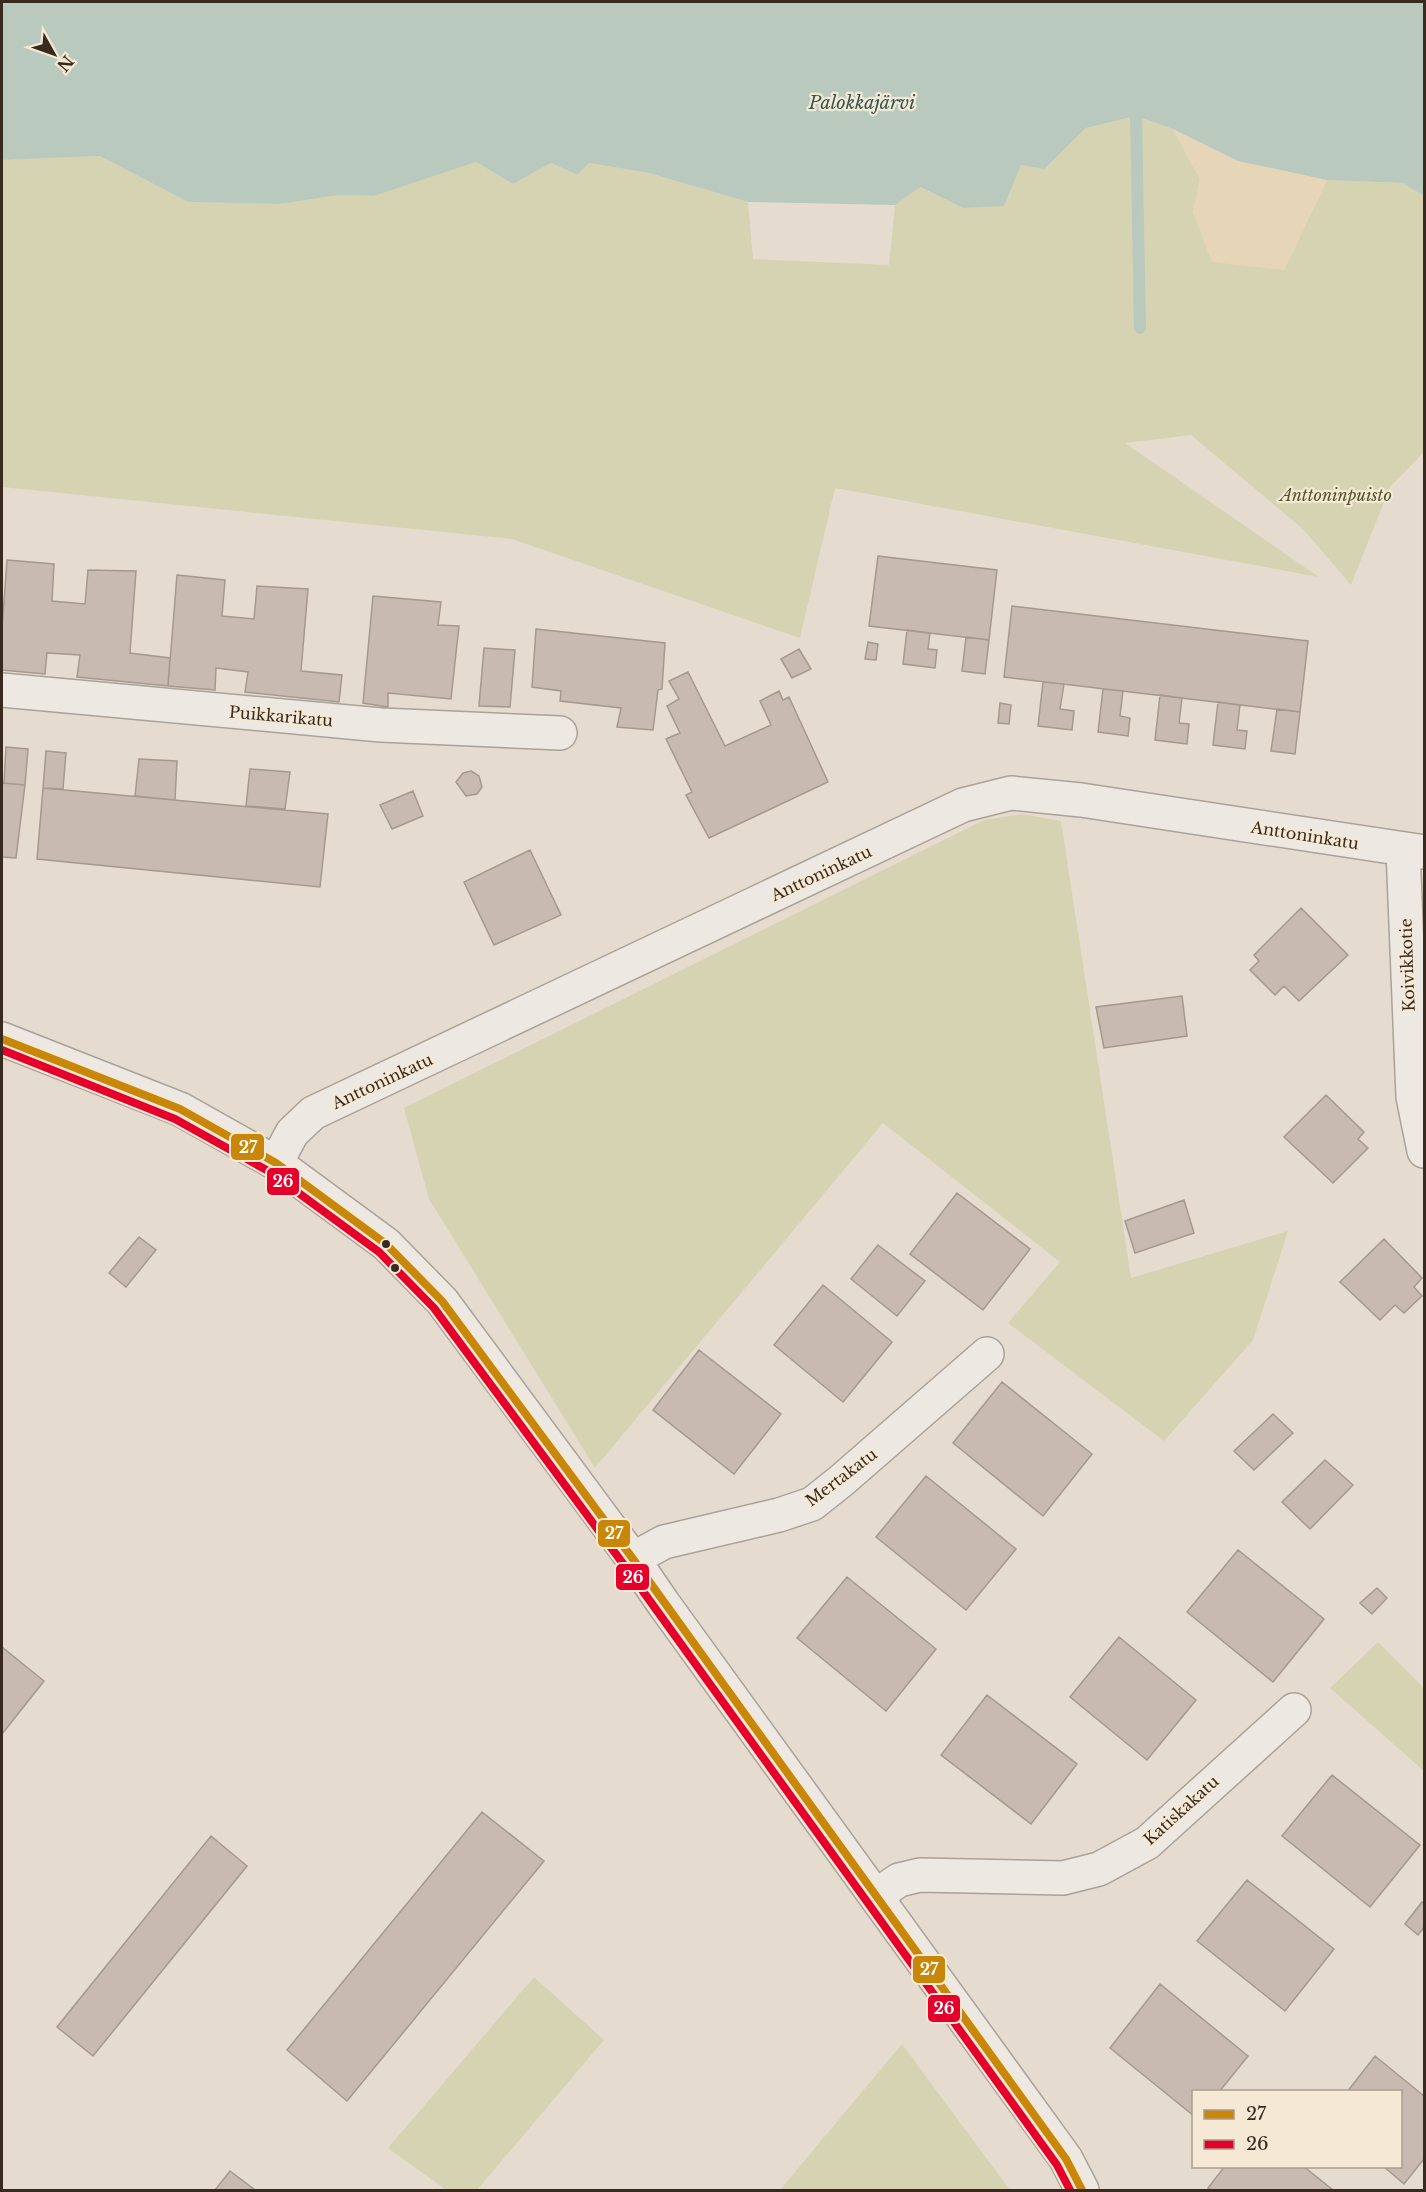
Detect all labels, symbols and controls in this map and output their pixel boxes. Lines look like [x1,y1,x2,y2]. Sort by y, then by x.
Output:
north arrow [24,24,84,84]
text: N [53,51,78,76]
water label: Palokkajärvi [808,92,916,114]
park label: Anttoninpuisto [1278,485,1392,505]
street label: Puikkarikatu [228,701,334,731]
street label: Anttoninkatu [1249,816,1361,853]
street label: Anttoninkatu [767,841,875,906]
street label: Koivikkotie [1395,918,1419,1012]
street label: Anttoninkatu [328,1049,436,1114]
line badge: 27 [230,1133,265,1161]
text: 27 [239,1137,258,1157]
line badge: 26 [266,1167,300,1196]
text: 26 [272,1171,294,1191]
unlabelled marker [380,1238,392,1250]
unlabelled marker [389,1262,401,1274]
street label: Mertakatu [801,1443,881,1510]
line badge: 27 [597,1519,631,1548]
text: 27 [605,1523,624,1543]
line badge: 26 [615,1563,650,1591]
text: 26 [622,1567,644,1587]
street label: Katiskakatu [1139,1771,1223,1849]
line badge: 27 [912,1955,946,1984]
text: 27 [920,1959,939,1979]
line badge: 26 [927,1994,961,2023]
text: 26 [933,1998,955,2018]
legend [1192,2090,1402,2168]
text: 27 [1246,2103,1267,2125]
text: 26 [1246,2133,1269,2155]

